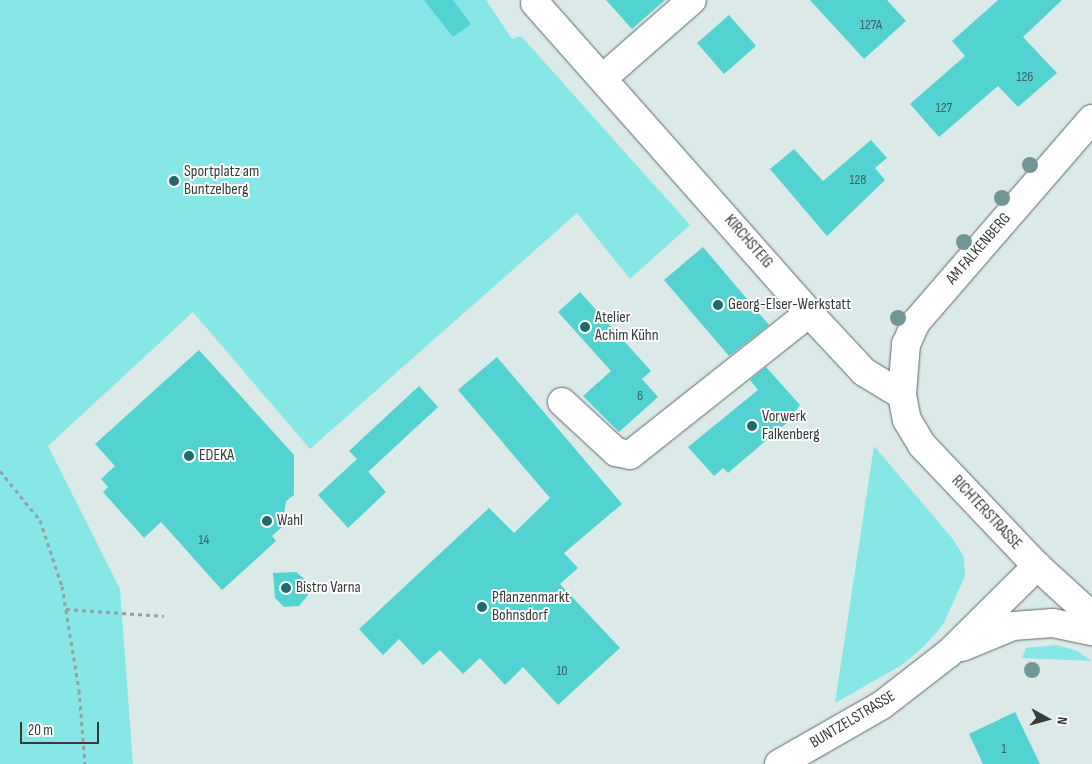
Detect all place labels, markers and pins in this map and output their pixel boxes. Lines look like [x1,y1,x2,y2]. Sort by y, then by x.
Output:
place label: Sportplatz am Buntzelberg [184,162,259,200]
marker: Sportplatz am Buntzelberg [168,175,180,187]
place label: Georg-Elser-Werkstatt [728,295,851,315]
marker: Georg-Elser-Werkstatt [712,299,724,311]
place label: Atelier Achim Kühn [595,308,659,346]
marker: Atelier Achim Kühn [579,321,591,333]
place label: Vorwerk Falkenberg [762,407,820,445]
marker: Vorwerk Falkenberg [746,420,758,432]
place label: EDEKA [199,446,234,466]
marker: EDEKA [183,450,195,462]
place label: Wahl [277,511,303,531]
marker: Wahl [261,515,273,527]
place label: Bistro Varna [296,578,361,598]
marker: Bistro Varna [280,582,292,594]
place label: Pflanzenmarkt Bohnsdorf [492,588,570,626]
marker: Pflanzenmarkt Bohnsdorf [476,601,488,613]

